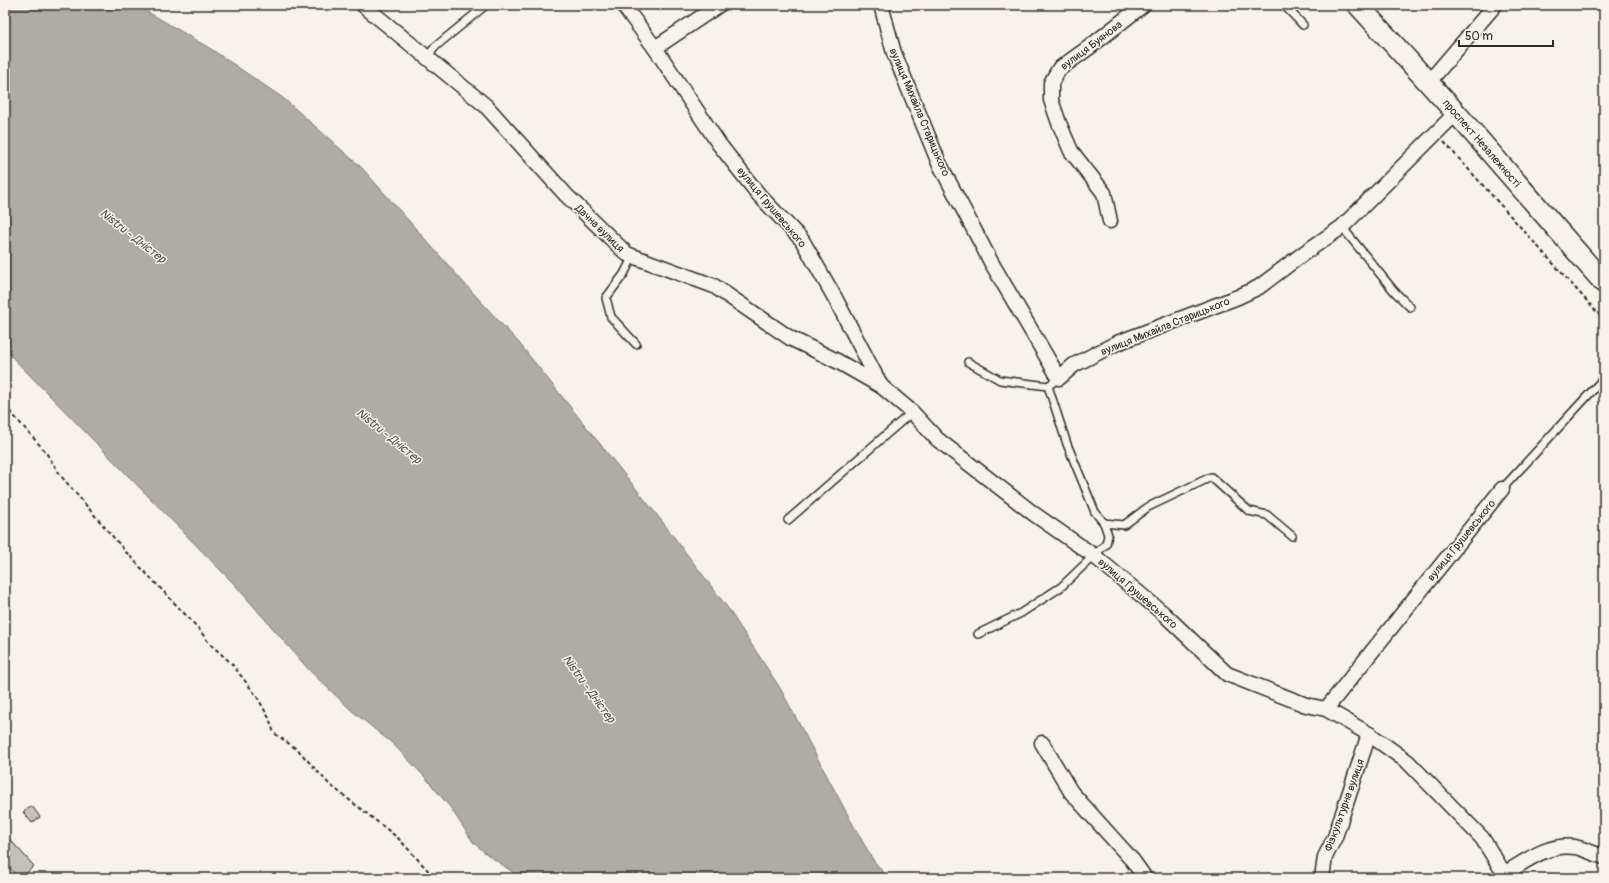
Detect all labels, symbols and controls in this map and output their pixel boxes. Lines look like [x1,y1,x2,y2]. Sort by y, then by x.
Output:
street label: вулиця Буянова [1058,18,1125,73]
scale bar [1459,22,1553,48]
text: 50 m [1465,29,1493,44]
street label: вулиця Михайла Старицького [887,46,953,178]
street label: проспект Незалежності [1440,97,1523,190]
street label: вулиця Грушевського [734,164,809,250]
street label: Дачна вулиця [572,201,627,255]
water label: Nistru - Дністер [97,206,170,268]
street label: вулиця Михайла Старицького [1099,295,1232,358]
water label: Nistru - Дністер [353,405,425,468]
street label: вулиця Грушевського [1425,497,1498,584]
street label: вулиця Грушевського [1095,555,1180,631]
water label: Nistru - Дністер [559,653,619,727]
street label: Фізкультурна вулиця [1322,757,1367,853]

